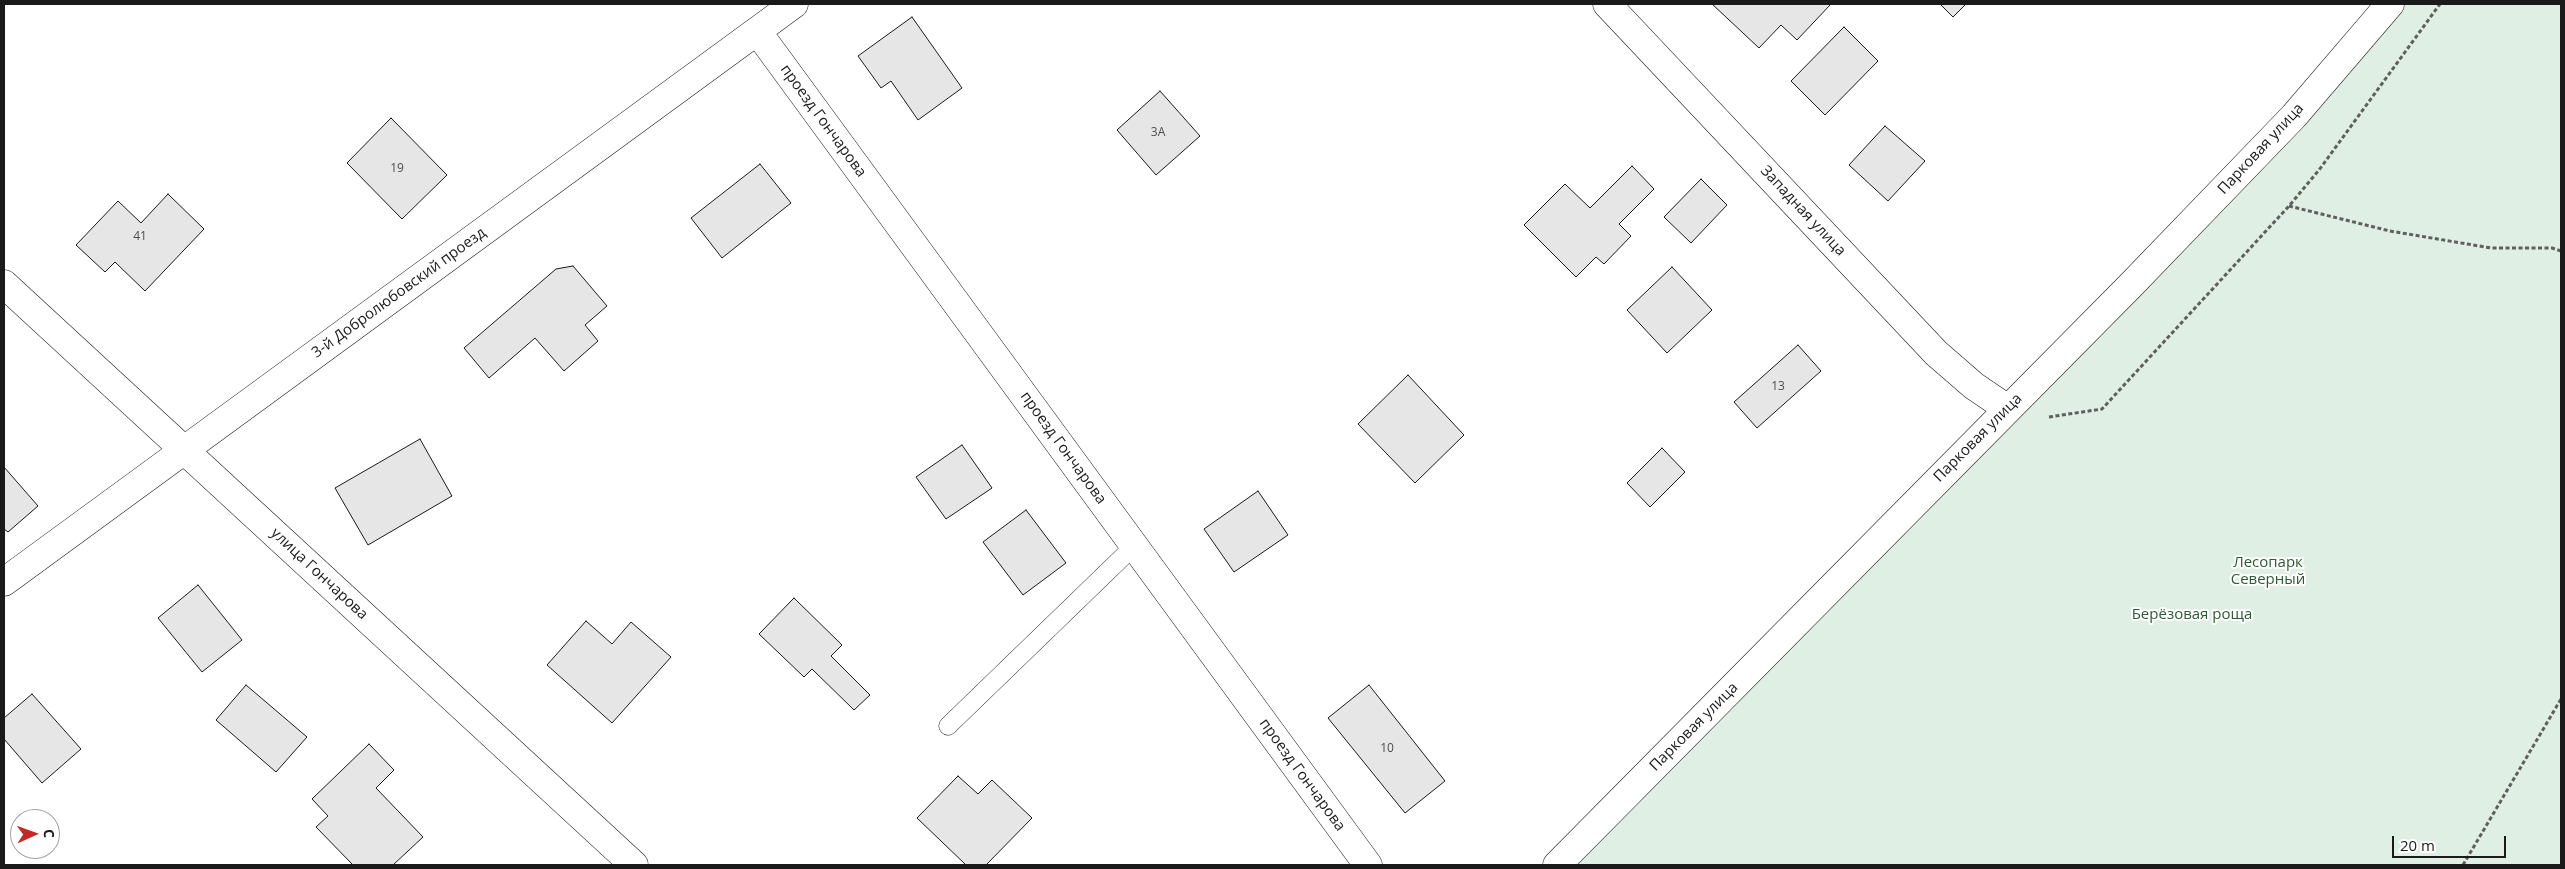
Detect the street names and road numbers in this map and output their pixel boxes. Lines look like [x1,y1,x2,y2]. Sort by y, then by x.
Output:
street label: проезд Гончарова [776,61,870,181]
street label: Парковая улица [2214,100,2308,198]
street label: Западная улица [1757,162,1849,260]
street label: 3-й Добролюбовский проезд [309,224,489,362]
street label: проезд Гончарова [1016,388,1110,508]
street label: Парковая улица [1930,390,2026,486]
street label: улица Гончарова [267,524,371,624]
street label: Парковая улица [1646,679,1742,775]
street label: проезд Гончарова [1255,715,1349,835]

